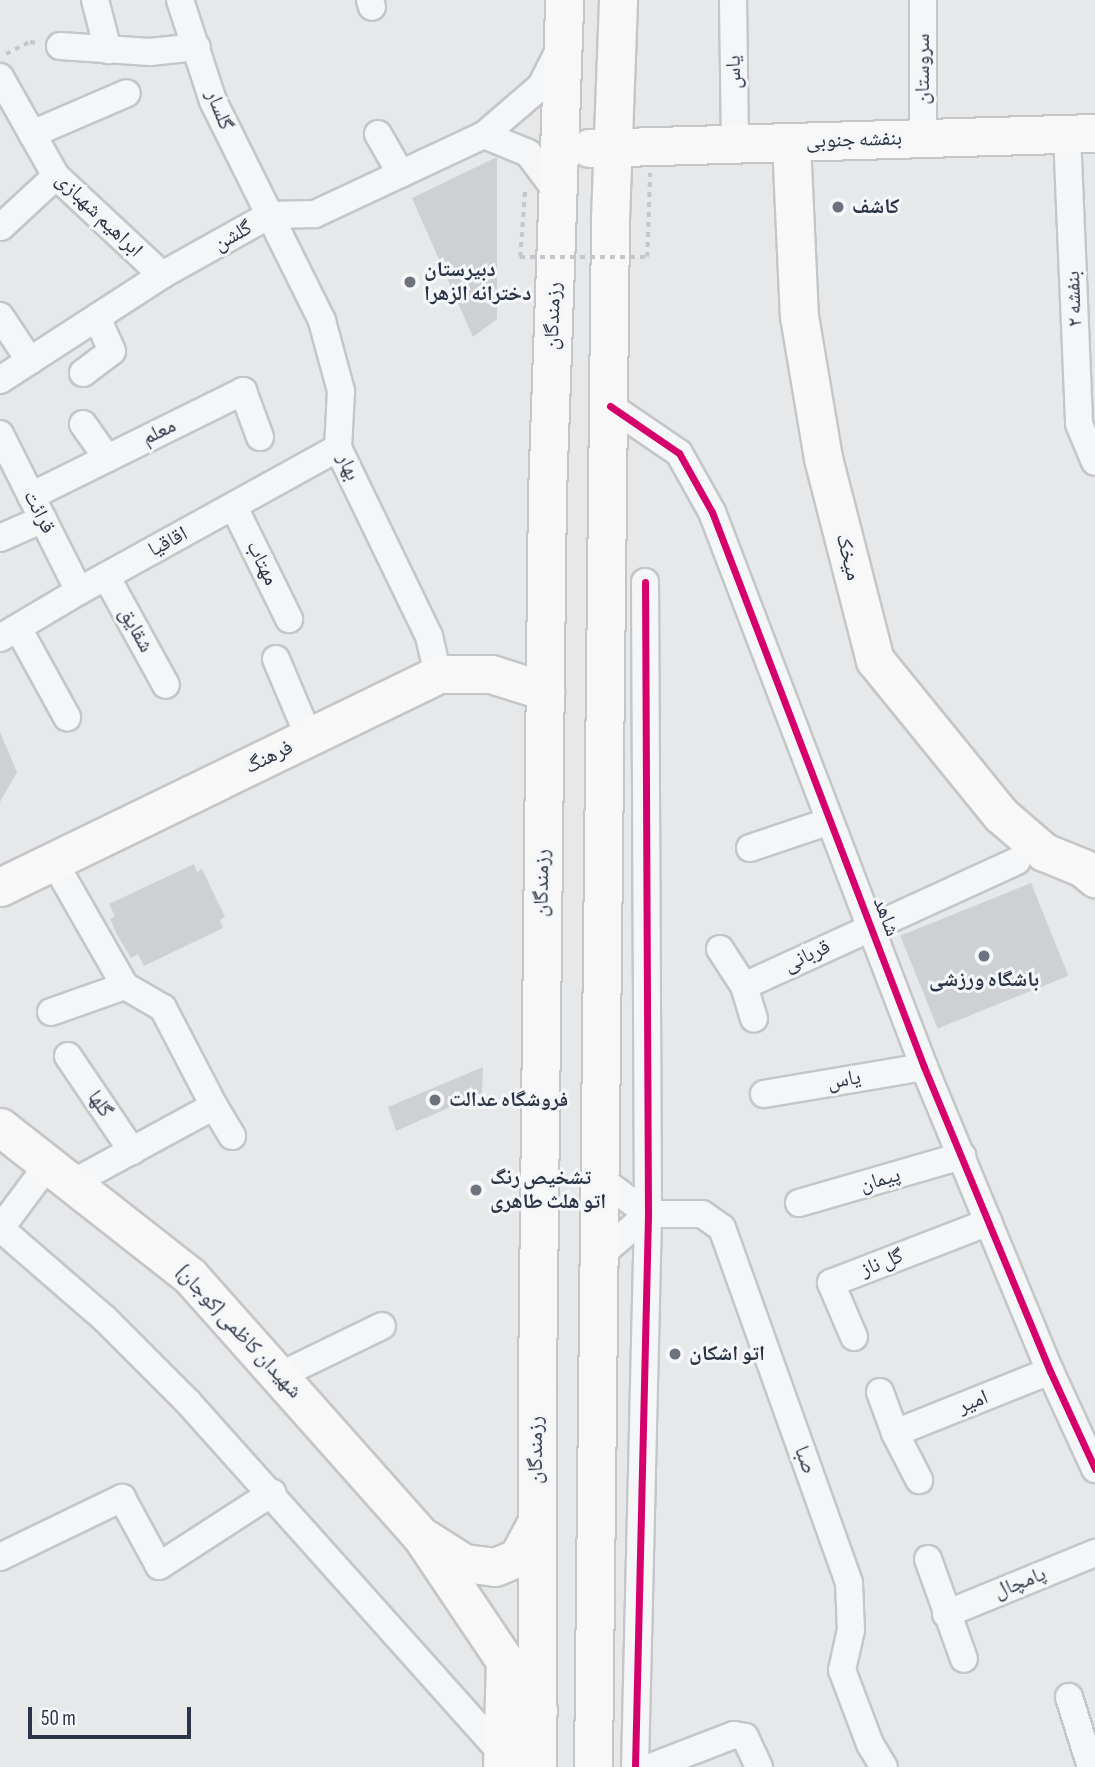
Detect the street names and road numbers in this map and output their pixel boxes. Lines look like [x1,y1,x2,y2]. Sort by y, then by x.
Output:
street label: سروستان [910,33,936,105]
street label: یاس [721,55,747,89]
street label: گلسار [200,86,238,134]
street label: بنفشه جنوبی [805,126,903,154]
street label: ابراهیم شهبازی [50,167,148,263]
street label: گلشن [209,215,257,257]
street label: بنفشه ۲ [1060,270,1088,328]
street label: رزمندگان [539,281,567,351]
street label: معلم [138,413,180,451]
street label: بهار [331,449,365,485]
street label: قرائت [18,486,60,538]
street label: اقاقیا [144,521,192,563]
street label: میخک [830,531,866,583]
street label: مهتاب [240,537,284,589]
street label: شقایق [113,603,159,657]
street label: فرهنگ [241,735,297,779]
street label: رزمندگان [529,849,555,917]
street label: شاهد [867,894,905,940]
street label: قربانی [780,934,834,978]
street label: یاس [825,1065,863,1095]
street label: گلها [82,1086,118,1122]
street label: پیمان [857,1162,903,1198]
street label: گل ناز [857,1243,907,1283]
street label: شهیدان کاظمی (کوجان) [171,1260,307,1404]
street label: امیر [954,1385,992,1419]
street label: رزمندگان [523,1416,549,1484]
street label: صبا [788,1443,822,1477]
street label: پامچال [990,1561,1050,1605]

